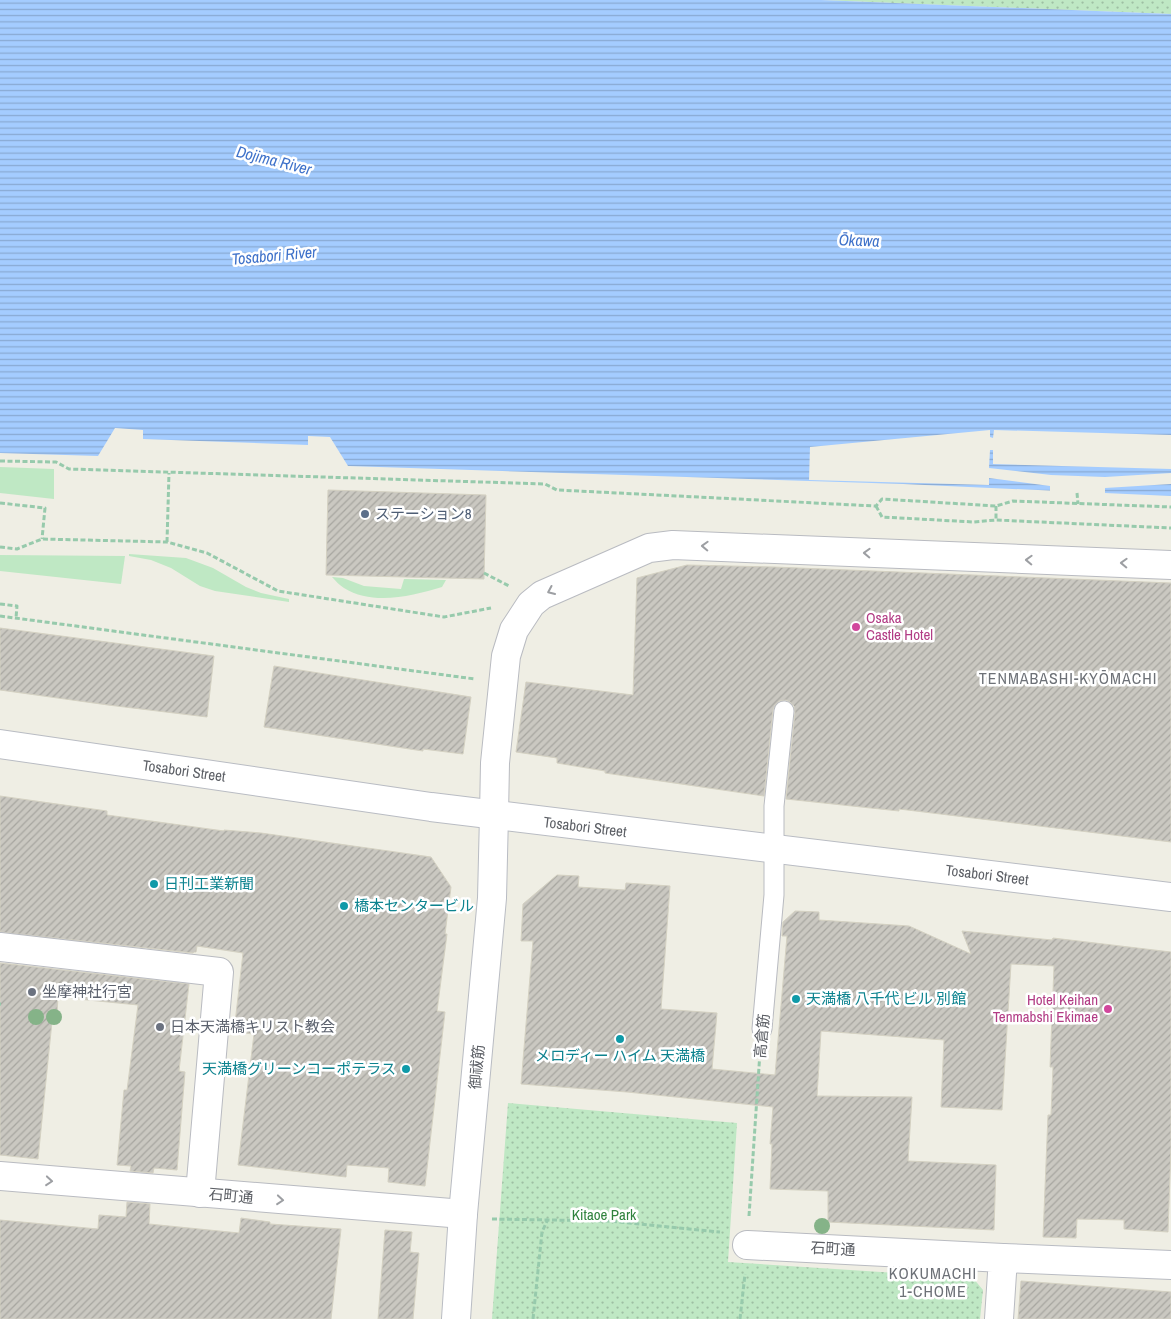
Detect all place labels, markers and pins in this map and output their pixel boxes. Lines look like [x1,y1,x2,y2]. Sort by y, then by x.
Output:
place label: ステーション8 [375,503,472,524]
marker: ステーション8 [359,508,371,520]
place label: Osaka Castle Hotel [866,607,933,645]
marker: Osaka Castle Hotel [850,621,862,633]
place label: 日刊工業新聞 [164,873,254,894]
marker: 日刊工業新聞 [148,878,160,890]
place label: 橋本センタービル [354,895,474,916]
marker: 橋本センタービル [338,900,350,912]
place label: 坐摩神社行宮 [42,981,132,1002]
marker: 坐摩神社行宮 [26,986,38,998]
place label: 天満橋 八千代 ビル 別館 [806,988,966,1009]
place label: Hotel Keihan Tenmabshi Ekimae [993,989,1098,1027]
marker: 天満橋 八千代 ビル 別館 [790,993,802,1005]
marker: Hotel Keihan Tenmabshi Ekimae [1102,1003,1114,1015]
place label: 日本天満橋キリスト教会 [170,1016,335,1037]
marker: 日本天満橋キリスト教会 [154,1021,166,1033]
marker: メロディー ハイム 天満橋 [614,1033,626,1045]
place label: メロディー ハイム 天満橋 [535,1045,705,1066]
place label: 天満橋グリーンコーポテラス [202,1058,396,1079]
marker: 天満橋グリーンコーポテラス [400,1063,412,1075]

